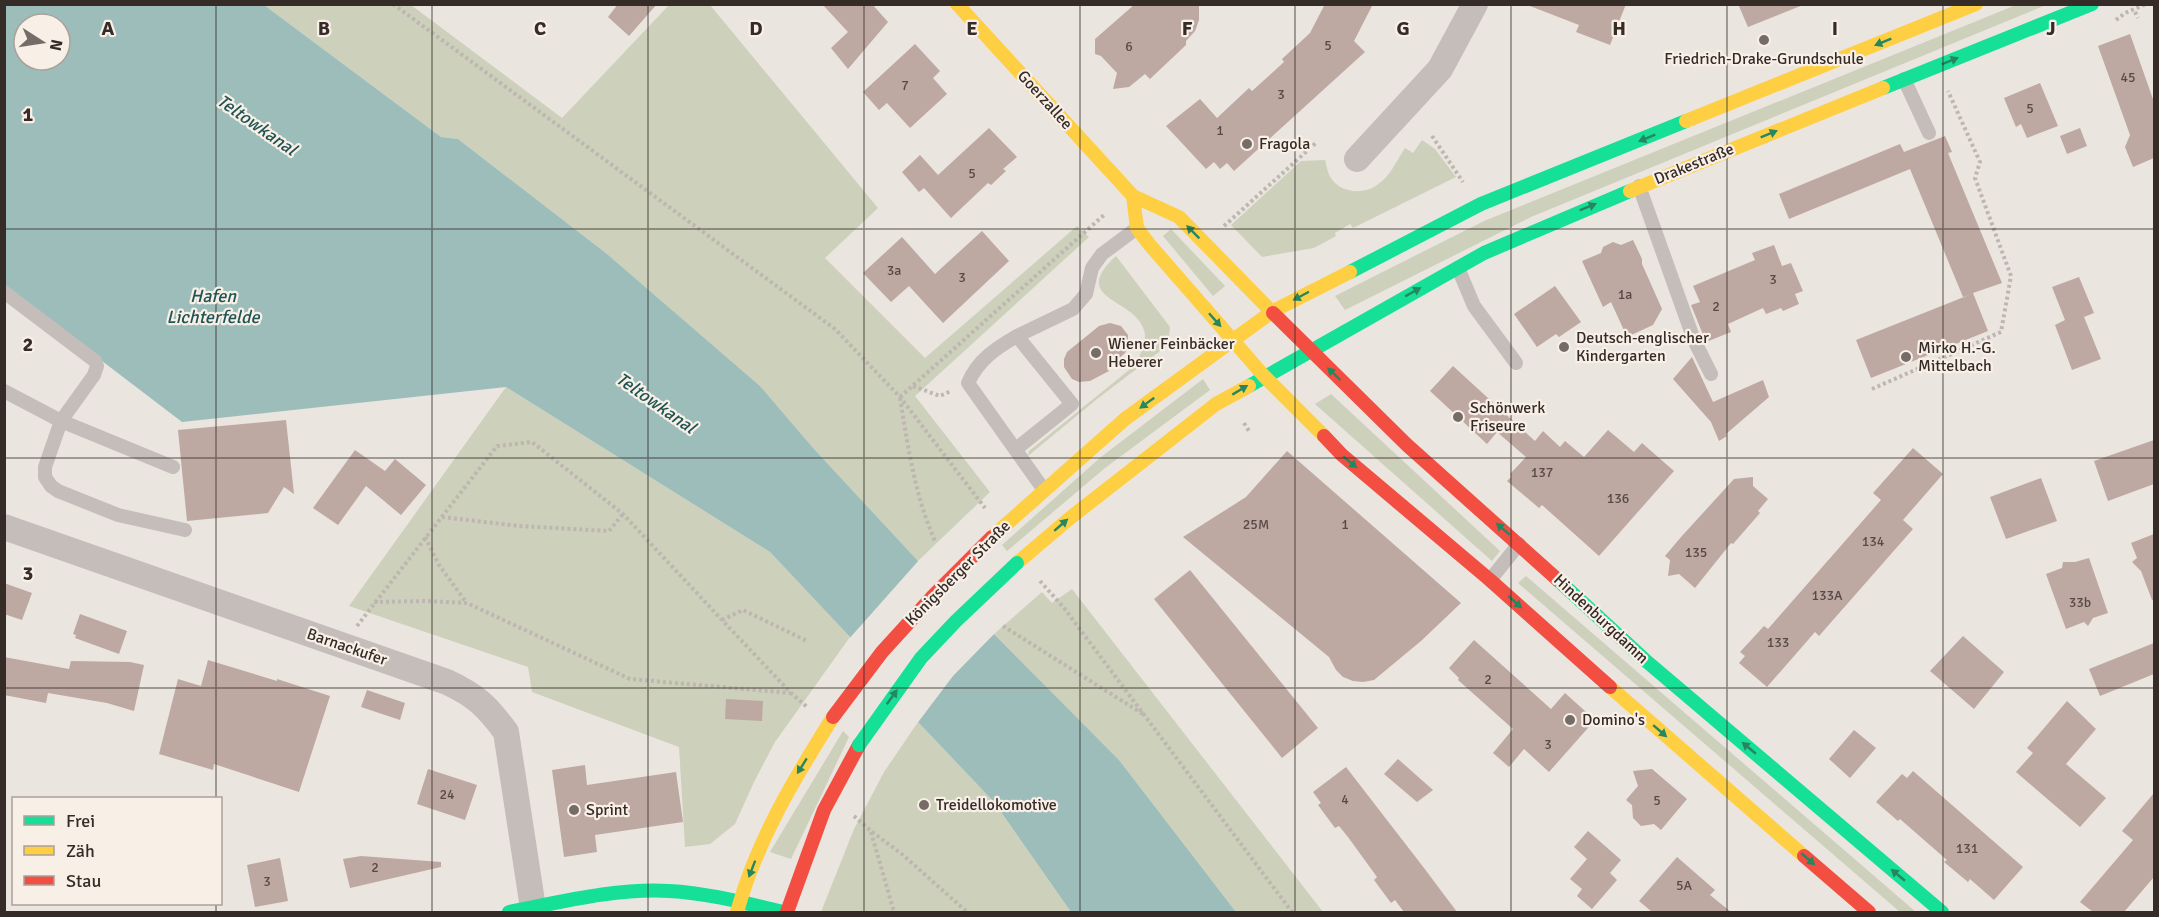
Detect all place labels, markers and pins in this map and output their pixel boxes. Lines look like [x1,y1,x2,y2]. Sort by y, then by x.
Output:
marker: Friedrich-Drake-Grundschule [1757,33,1771,47]
place label: Friedrich-Drake-Grundschule [1664,49,1864,69]
place label: Fragola [1259,134,1310,154]
marker: Fragola [1240,137,1254,151]
place label: Deutsch-englischer Kindergarten [1576,328,1709,366]
place label: Wiener Feinbäcker Heberer [1108,334,1235,372]
place label: Mirko H.-G. Mittelbach [1918,338,1996,376]
marker: Deutsch-englischer Kindergarten [1557,340,1571,354]
marker: Wiener Feinbäcker Heberer [1089,346,1103,360]
marker: Mirko H.-G. Mittelbach [1899,350,1913,364]
place label: Schönwerk Friseure [1470,398,1545,436]
marker: Schönwerk Friseure [1451,410,1465,424]
place label: Domino's [1582,710,1645,730]
marker: Domino's [1563,713,1577,727]
place label: Treidellokomotive [936,795,1057,815]
marker: Treidellokomotive [917,798,931,812]
place label: Sprint [586,800,629,820]
marker: Sprint [567,803,581,817]

